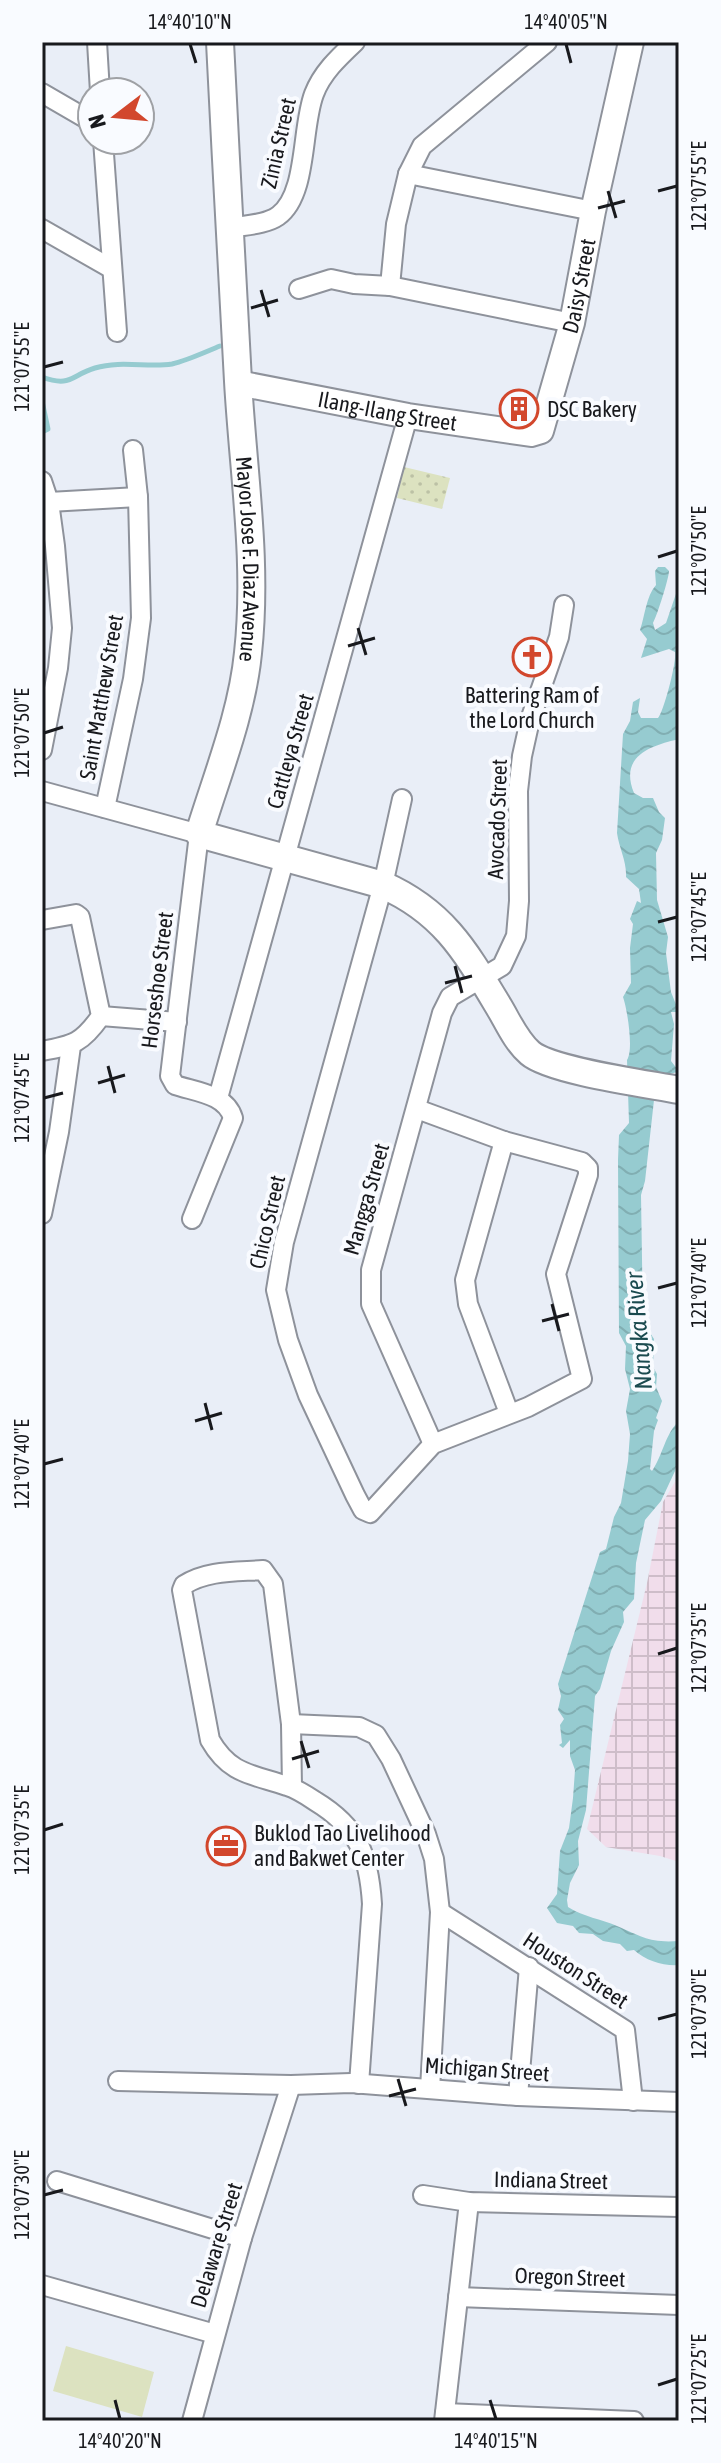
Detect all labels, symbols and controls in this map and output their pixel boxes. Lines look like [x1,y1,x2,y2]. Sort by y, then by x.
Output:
text: 14°40'10"N [148,10,232,33]
text: 14°40'05"N [524,10,608,33]
north arrow [76,76,156,156]
street label: Zinia Street [255,95,301,191]
text: N [82,112,111,131]
text: 121°07'55"E [687,141,710,231]
street label: Daisy Street [557,236,601,336]
text: 121°07'55"E [10,322,33,412]
street label: Ilang-Ilang Street [316,386,458,436]
building icon: DSC Bakery [498,388,540,430]
place label: DSC Bakery [547,396,637,422]
street label: Mayor Jose F. Diaz Avenue [231,455,264,663]
text: 121°07'50"E [687,506,710,596]
street label: Saint Matthew Street [74,612,128,782]
church icon: Battering Ram of the Lord Church [511,636,553,678]
place label: Battering Ram of the Lord Church [465,682,599,733]
text: 121°07'50"E [10,688,33,778]
street label: Cattleya Street [261,690,319,812]
street label: Avocado Street [482,758,512,880]
text: 121°07'45"E [687,872,710,962]
street label: Horseshoe Street [136,910,178,1050]
text: 121°07'45"E [10,1053,33,1143]
street label: Mangga Street [338,1140,394,1258]
street label: Chico Street [244,1173,290,1271]
text: 121°07'40"E [687,1238,710,1328]
water label: Nangka River [620,1270,657,1391]
text: 121°07'40"E [10,1419,33,1509]
text: 121°07'35"E [687,1603,710,1693]
text: 121°07'35"E [10,1785,33,1875]
place label: Buklod Tao Livelihood and Bakwet Center [254,1820,431,1871]
office icon: Buklod Tao Livelihood and Bakwet Center [205,1825,247,1867]
street label: Houston Street [519,1926,633,2014]
text: 121°07'30"E [687,1969,710,2059]
street label: Michigan Street [424,2052,550,2086]
text: 121°07'30"E [10,2150,33,2240]
street label: Indiana Street [494,2166,608,2194]
street label: Delaware Street [185,2179,247,2311]
street label: Oregon Street [514,2262,626,2292]
text: 121°07'25"E [687,2334,710,2424]
text: 14°40'20"N [78,2429,162,2452]
text: 14°40'15"N [454,2429,538,2452]

